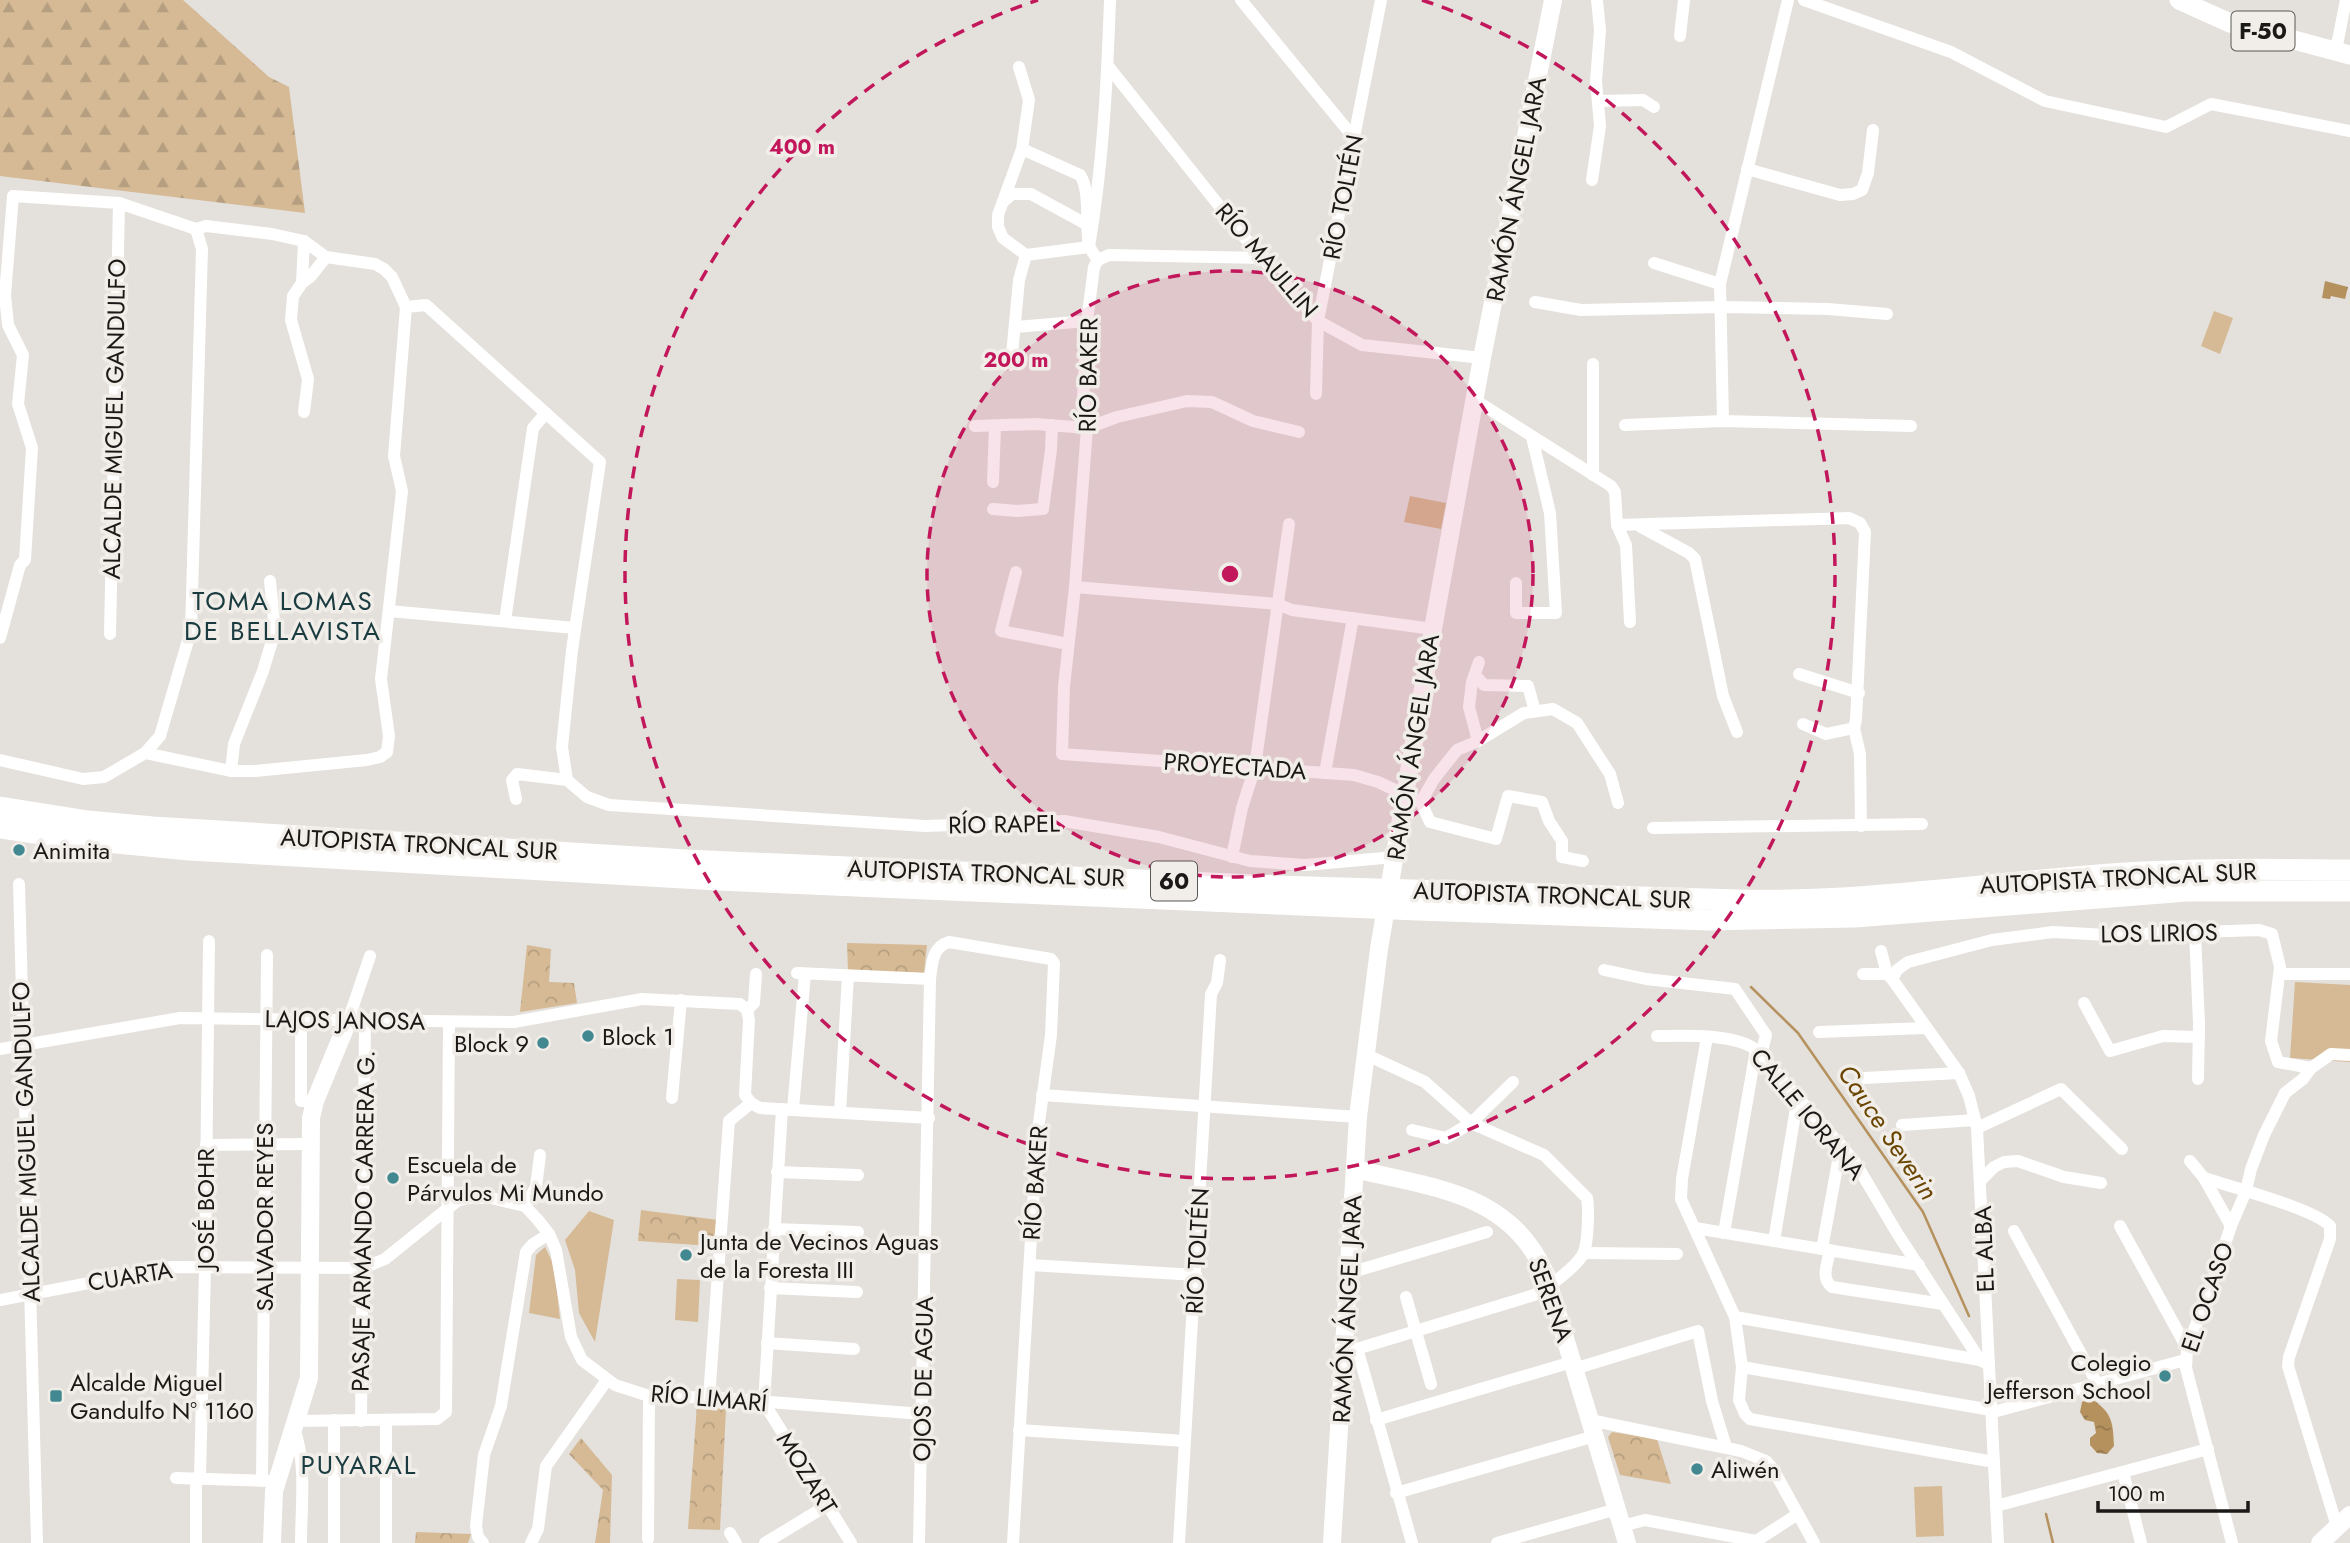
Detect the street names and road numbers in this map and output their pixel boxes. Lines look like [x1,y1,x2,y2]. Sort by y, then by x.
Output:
road number: F-50 [2232,12,2294,50]
street label: RAMÓN ÁNGEL JARA [1477,73,1555,305]
street label: RÍO TOLTÉN [1314,132,1372,262]
street label: RÍO MAULLIN [1207,195,1327,325]
street label: ALCALDE MIGUEL GANDULFO [94,258,134,580]
street label: RÍO BAKER [1070,317,1107,433]
street label: RAMÓN ÁNGEL JARA [1378,631,1448,863]
street label: PROYECTADA [1162,744,1308,788]
street label: RÍO RAPEL [948,806,1060,842]
street label: AUTOPISTA TRONCAL SUR [280,819,559,869]
street label: AUTOPISTA TRONCAL SUR [847,851,1126,895]
street label: AUTOPISTA TRONCAL SUR [1979,853,2258,903]
road number: 60 [1151,862,1197,900]
street label: AUTOPISTA TRONCAL SUR [1413,873,1692,917]
street label: LOS LIRIOS [2100,914,2218,952]
street label: ALCALDE MIGUEL GANDULFO [3,981,49,1303]
street label: LAJOS JANOSA [264,1001,426,1039]
street label: CALLE IORANA [1742,1041,1874,1188]
street label: PASAJE ARMANDO CARRERA G. [343,1050,383,1392]
street label: SALVADOR REYES [247,1122,282,1312]
street label: RÍO BAKER [1014,1124,1056,1241]
street label: JOSÉ BOHR [188,1148,223,1273]
street label: RÍO TOLTÉN [1176,1187,1218,1315]
street label: RAMÓN ÁNGEL JARA [1324,1194,1370,1424]
street label: EL ALBA [1965,1205,2003,1293]
street label: EL OCASO [2172,1237,2242,1357]
street label: CUARTA [85,1252,175,1300]
street label: SERENA [1520,1253,1582,1347]
street label: OJOS DE AGUA [904,1296,942,1462]
street label: RÍO LIMARÍ [649,1375,770,1421]
street label: MOZART [768,1425,846,1521]

